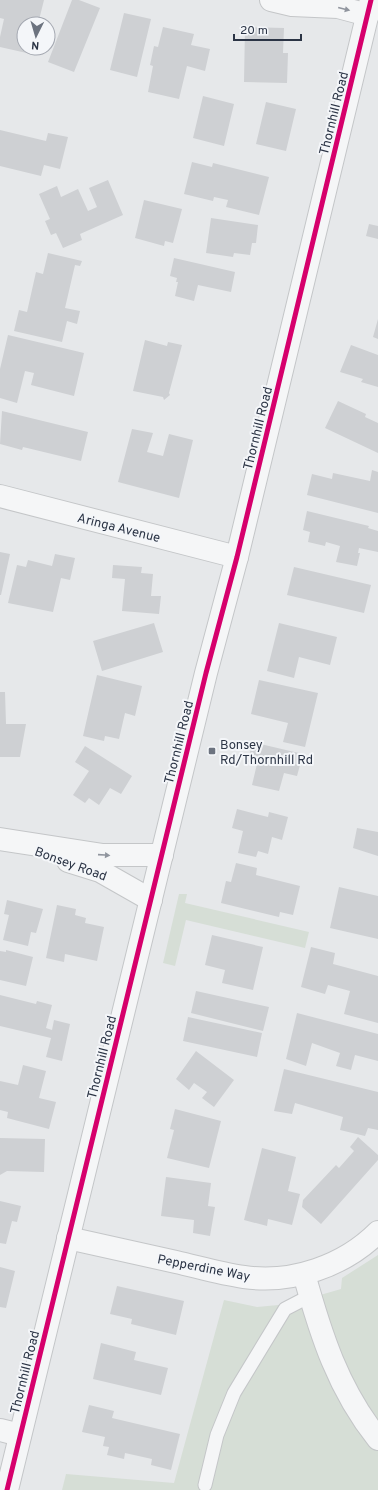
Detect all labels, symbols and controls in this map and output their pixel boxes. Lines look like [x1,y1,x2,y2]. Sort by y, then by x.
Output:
one-way arrow [338,6,350,12]
north arrow [16,16,56,56]
scale bar [234,16,301,42]
text: 20 m [240,23,268,39]
text: N [31,38,40,52]
street label: Thornhill Road [317,70,353,157]
street label: Thornhill Road [241,385,277,472]
street label: Aringa Avenue [75,511,162,547]
street label: Thornhill Road [162,699,198,786]
place label: Bonsey Rd/Thornhill Rd [220,738,313,769]
marker: Bonsey Rd/Thornhill Rd [207,746,217,756]
street label: Bonsey Road [32,844,109,885]
one-way arrow [98,851,110,858]
street label: Thornhill Road [85,1014,121,1101]
street label: Pepperdine Way [156,1252,252,1286]
street label: Thornhill Road [8,1329,44,1416]

